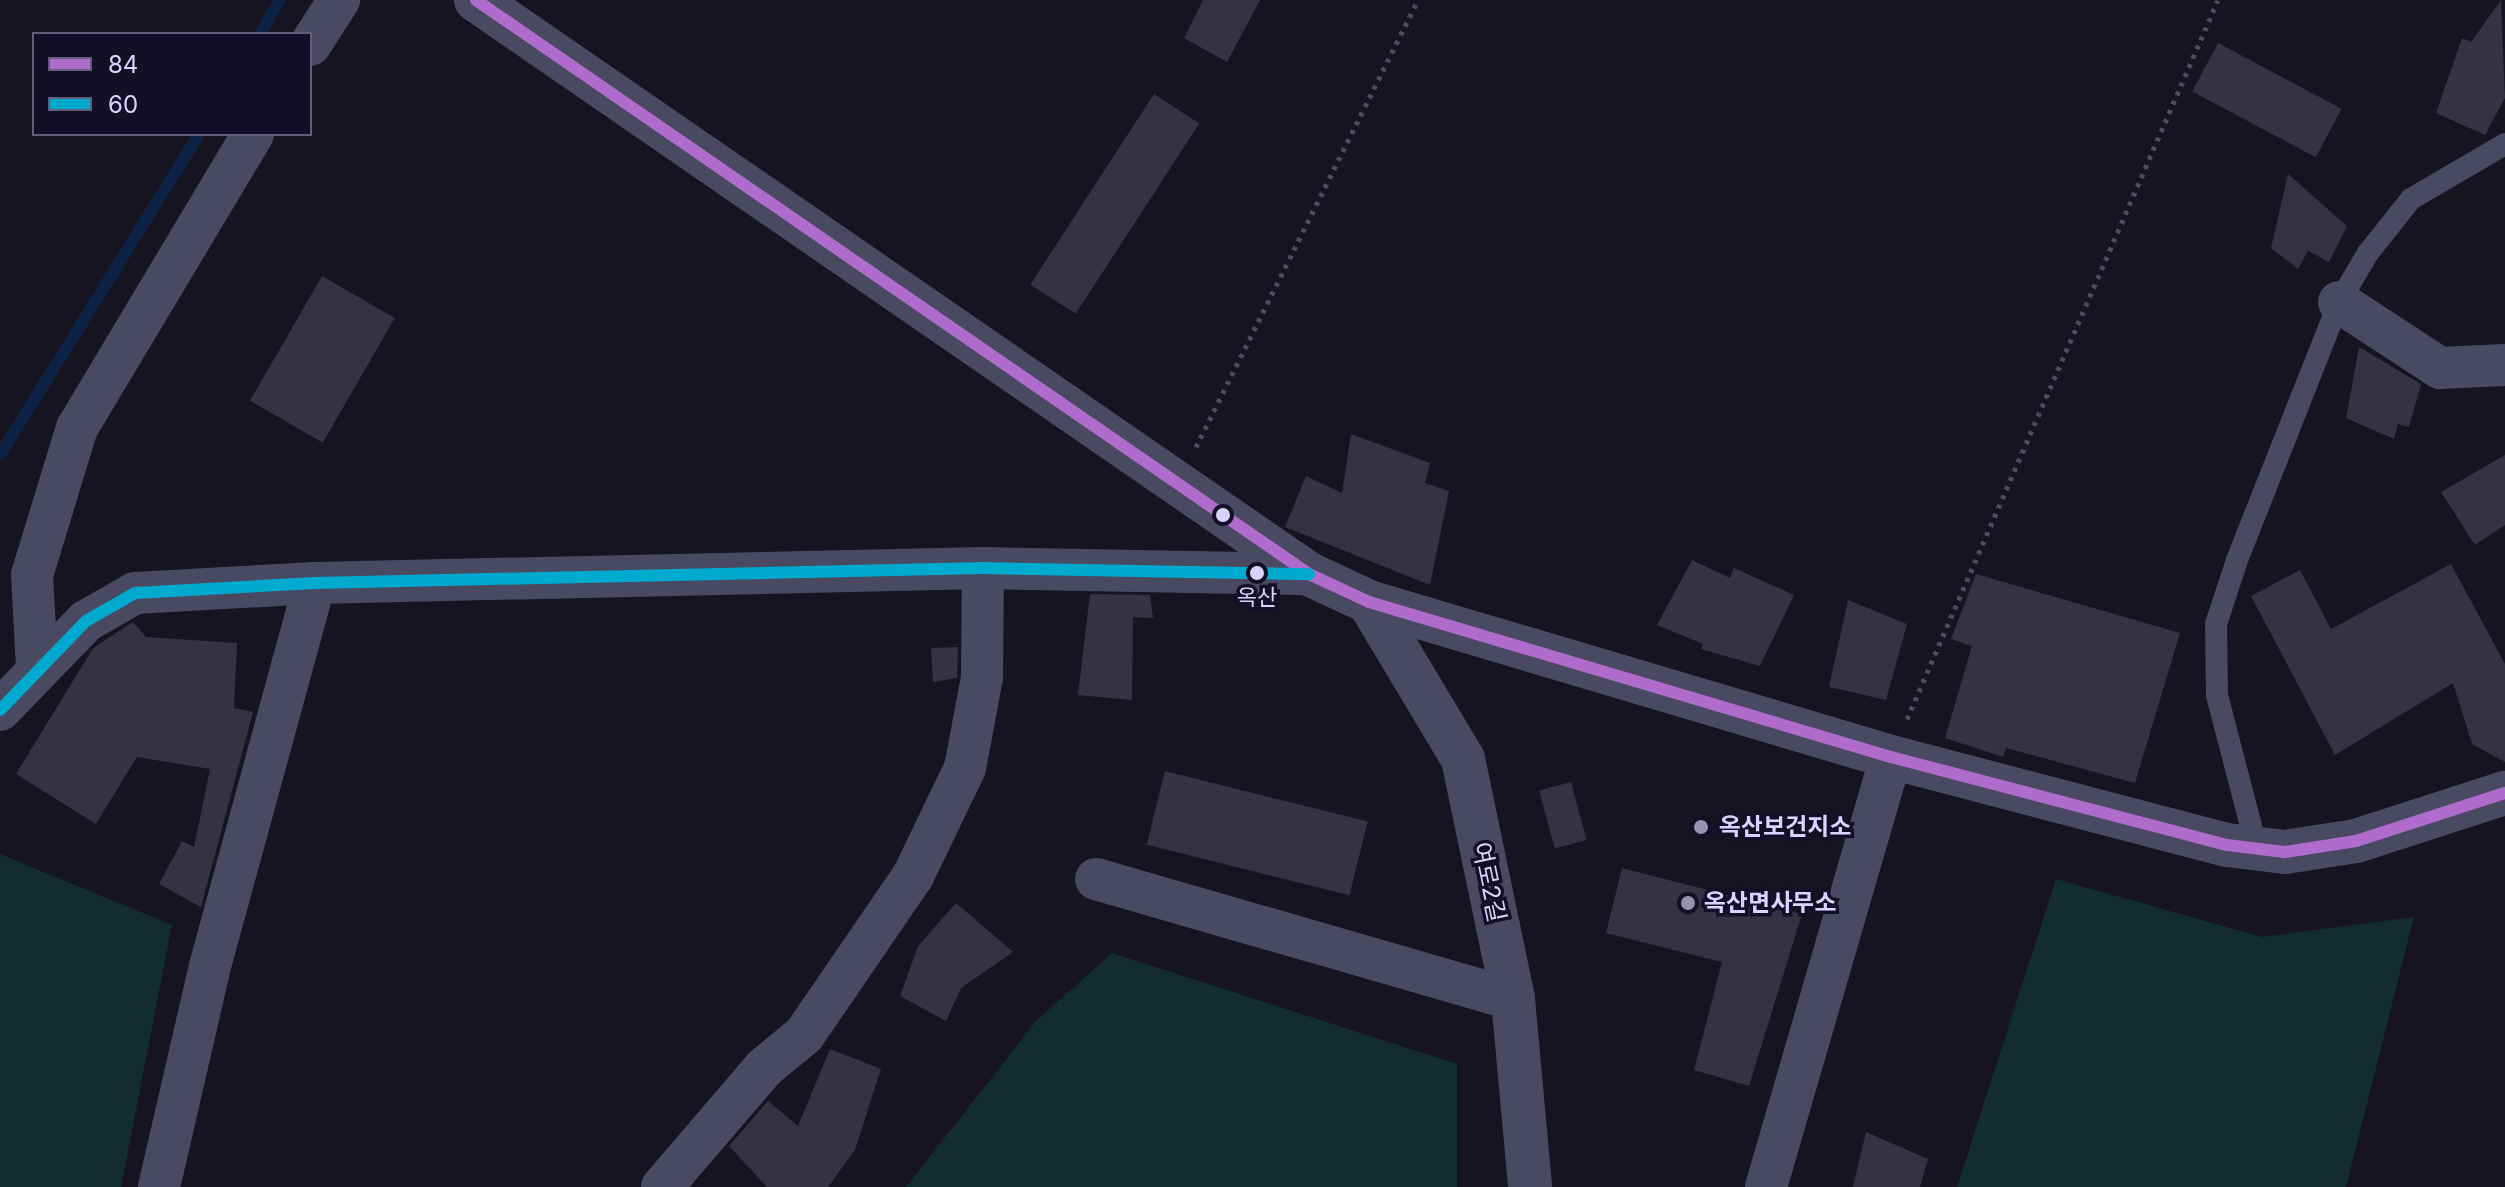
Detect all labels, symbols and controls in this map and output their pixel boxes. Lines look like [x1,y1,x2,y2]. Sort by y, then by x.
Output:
legend [32,32,312,136]
text: 84 [108,50,138,79]
text: 60 [108,90,138,119]
unlabelled marker [1215,507,1231,523]
marker: 옥산 [1249,565,1265,581]
place label: 옥산 [1237,585,1277,611]
place label: 옥산보건지소 [1719,813,1851,841]
marker: 옥산보건지소 [1690,816,1712,838]
street label: 여로2길 [1467,839,1511,925]
place label: 옥산면사무소 [1704,889,1836,917]
marker: 옥산면사무소 [1679,894,1697,912]

